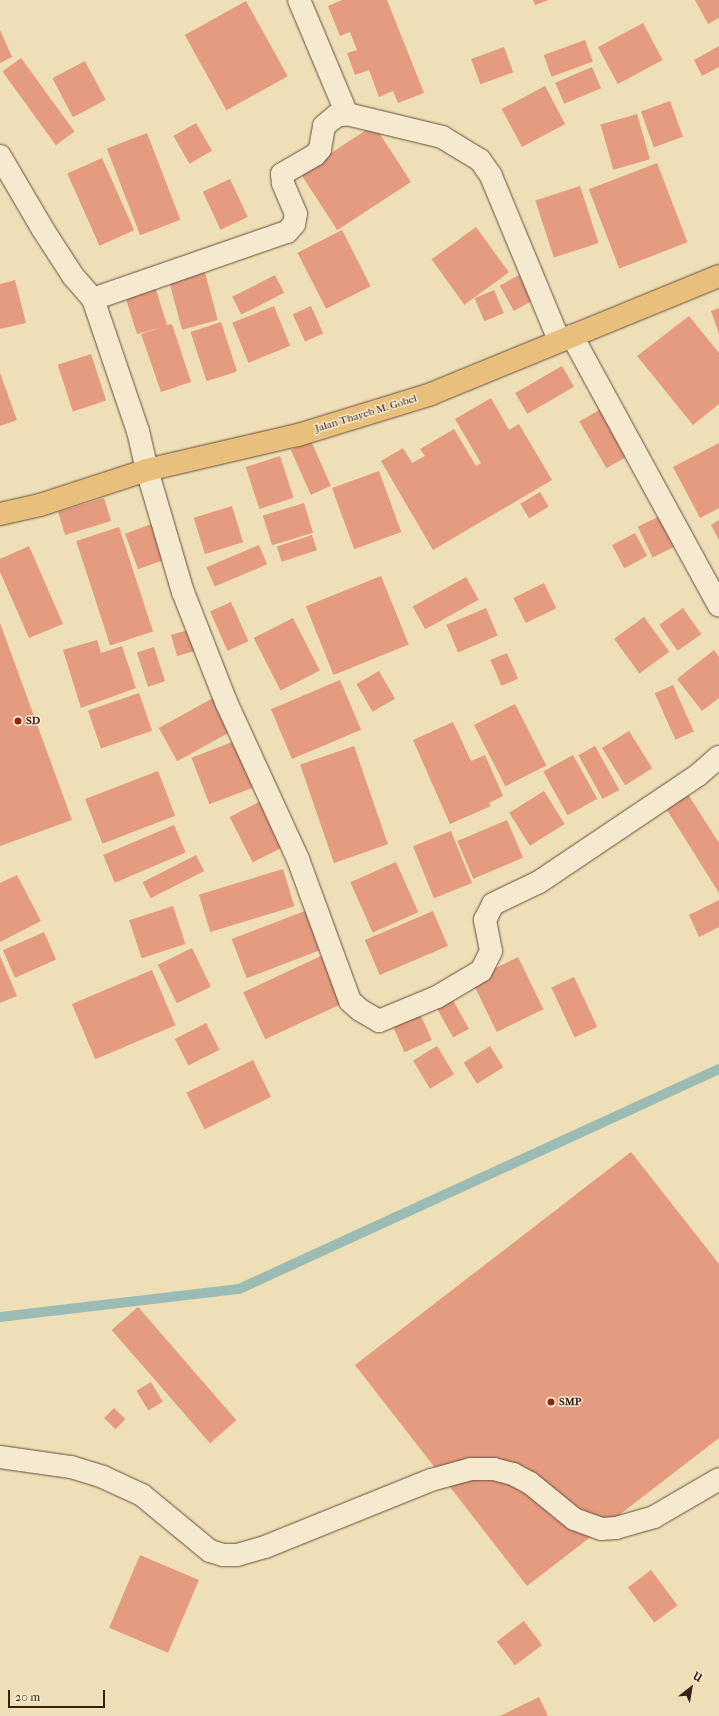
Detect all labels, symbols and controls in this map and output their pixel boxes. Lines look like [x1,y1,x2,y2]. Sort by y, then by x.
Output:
street label: Jalan Thayeb M. Gobel [313,392,419,436]
place label: SD [26,714,40,728]
marker: SD [13,716,23,726]
place label: SMP [559,1395,581,1409]
marker: SMP [546,1397,556,1407]
north arrow [671,1668,711,1708]
text: U [690,1670,704,1685]
scale bar [10,1682,107,1708]
text: 20 m [15,1690,40,1704]

